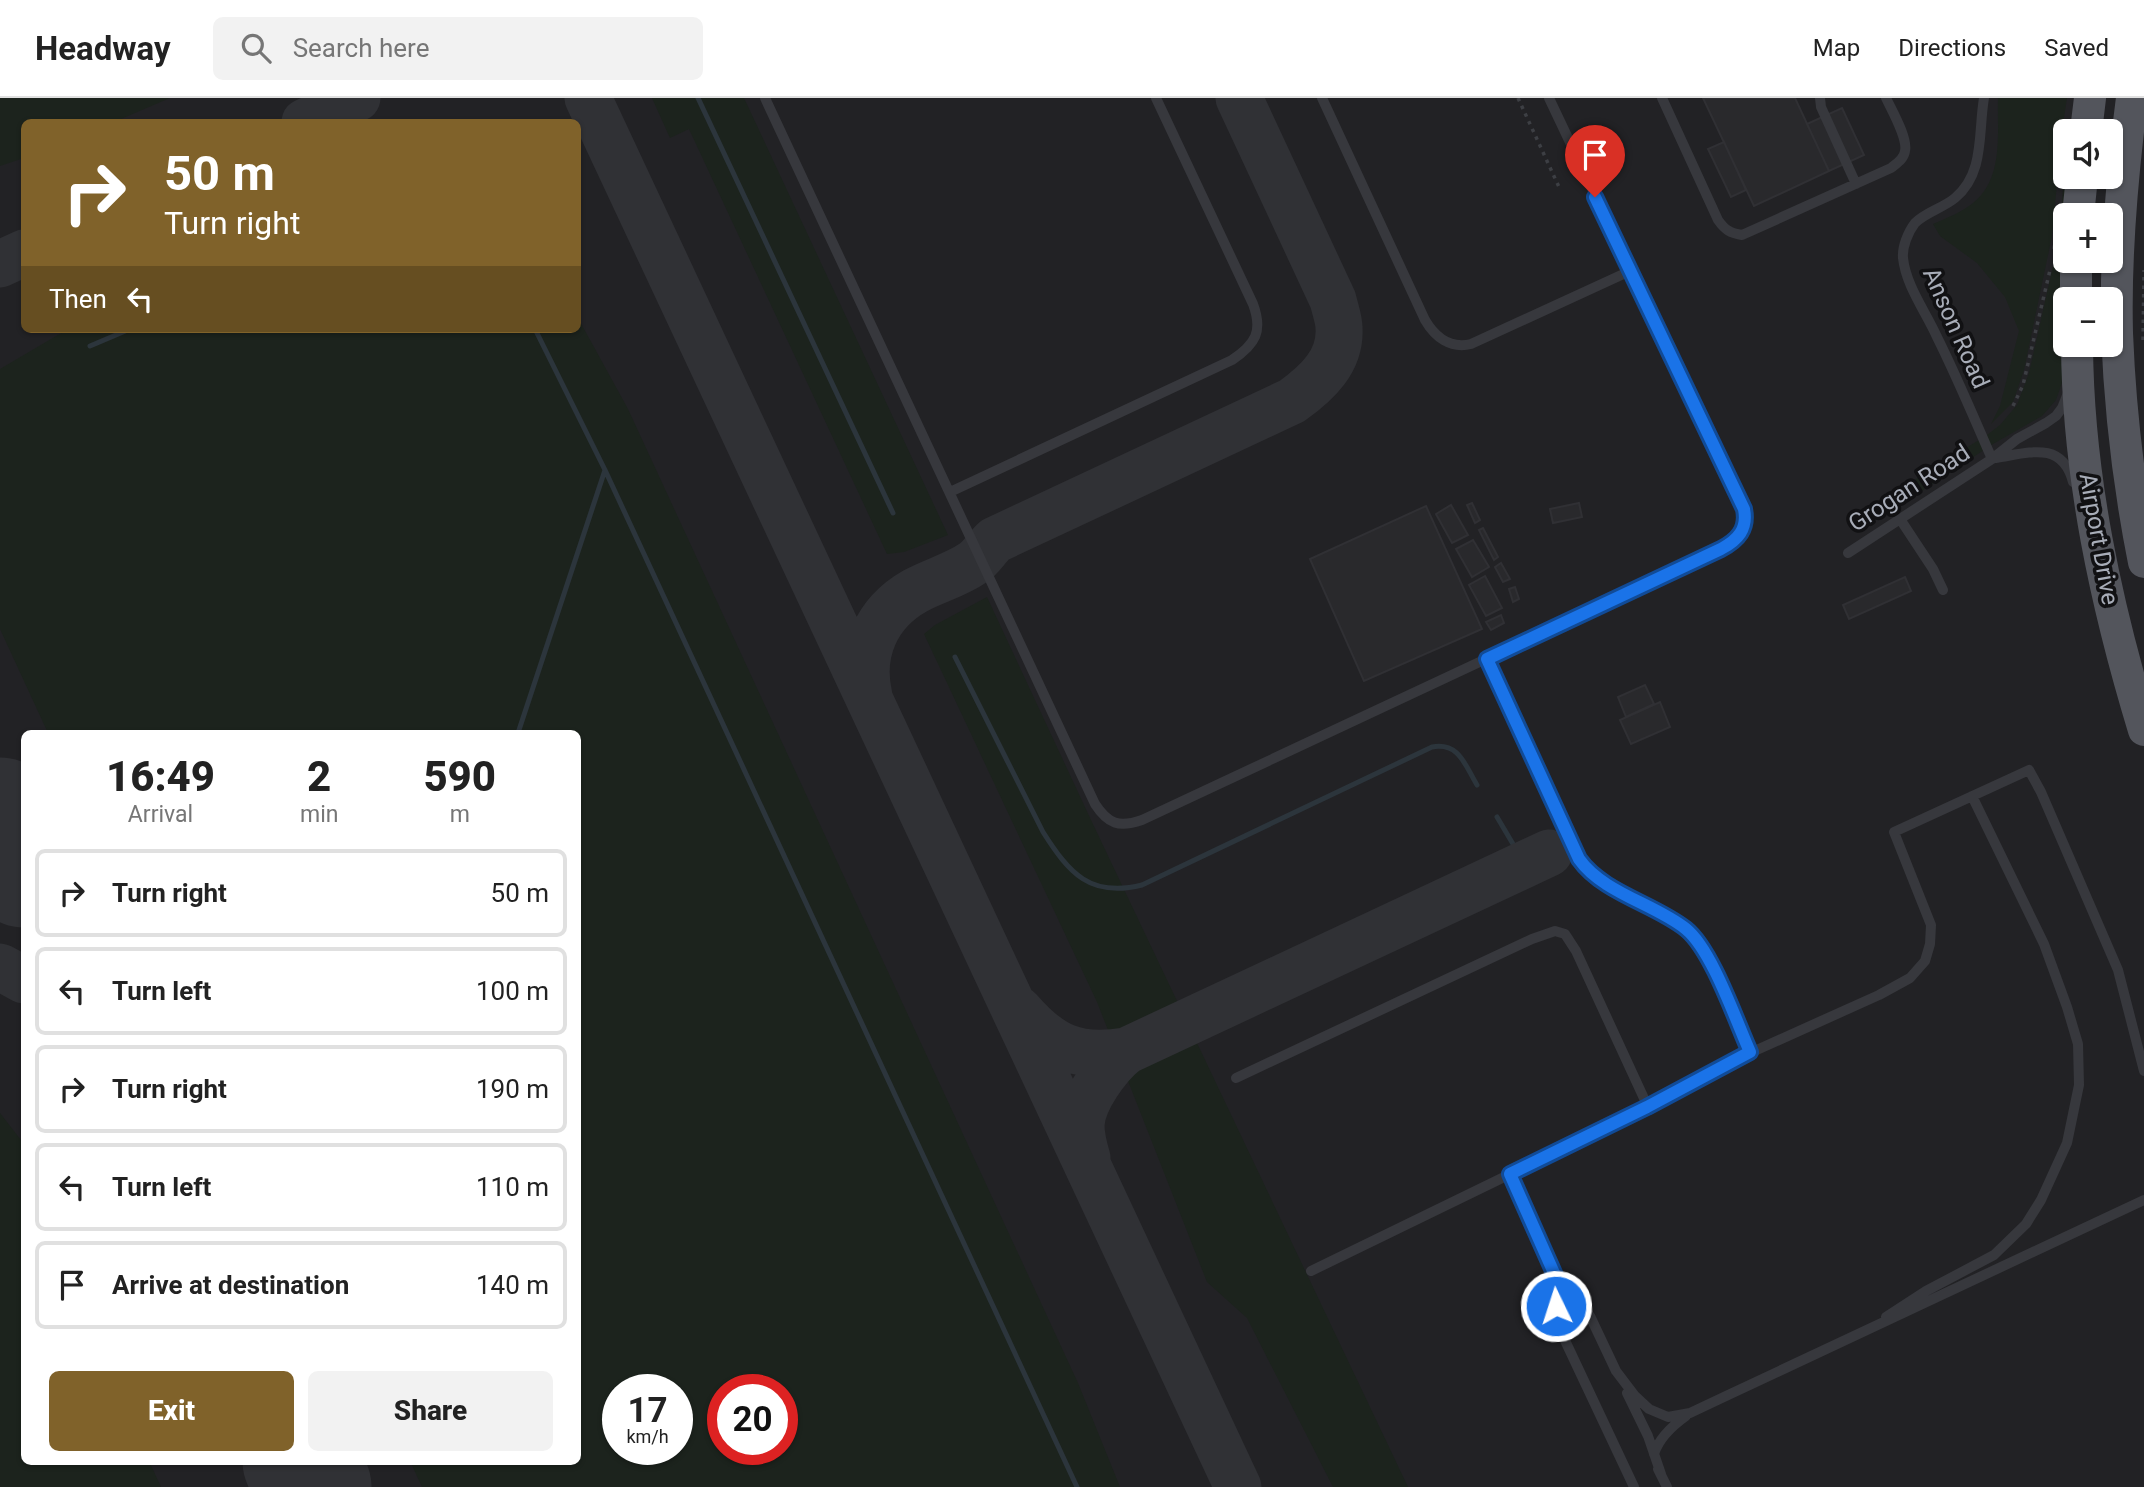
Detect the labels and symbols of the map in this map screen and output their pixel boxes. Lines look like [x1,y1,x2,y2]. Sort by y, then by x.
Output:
pin [1565,125,1625,197]
street label: Anson Road [1917,263,1995,393]
street label: Grogan Road [1843,438,1975,538]
street label: Airport Drive [2074,471,2124,607]
position arrow [1519,1269,1593,1343]
speed limit sign: 20 [707,1374,798,1465]

